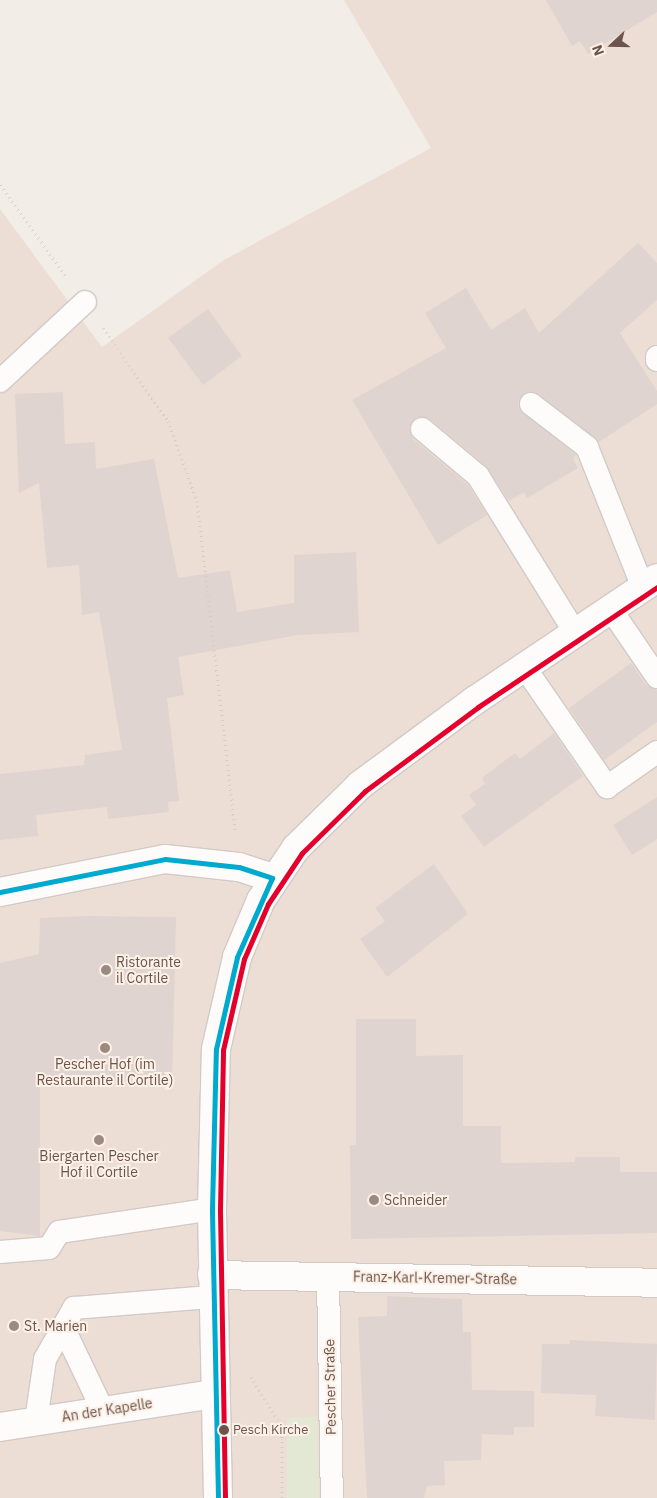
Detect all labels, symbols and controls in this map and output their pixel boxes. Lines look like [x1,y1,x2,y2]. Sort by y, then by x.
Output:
north arrow [587,20,637,70]
text: N [588,42,608,58]
place label: Ristorante il Cortile [116,954,181,986]
marker: Ristorante il Cortile [100,964,112,976]
marker: Pescher Hof (im Restaurante il Cortile) [99,1042,111,1054]
place label: Pescher Hof (im Restaurante il Cortile) [37,1056,173,1088]
marker: Biergarten Pescher Hof il Cortile [93,1134,105,1146]
place label: Biergarten Pescher Hof il Cortile [39,1148,159,1180]
place label: Schneider [384,1192,447,1208]
marker: Schneider [368,1194,380,1206]
street label: Franz-Karl-Kremer-Straße [353,1268,517,1288]
place label: St. Marien [24,1318,87,1334]
marker: St. Marien [8,1320,20,1332]
street label: Pescher Straße [321,1339,339,1435]
street label: An der Kapelle [60,1395,154,1425]
place label: Pesch Kirche [233,1422,308,1438]
marker: Pesch Kirche [219,1425,229,1435]

